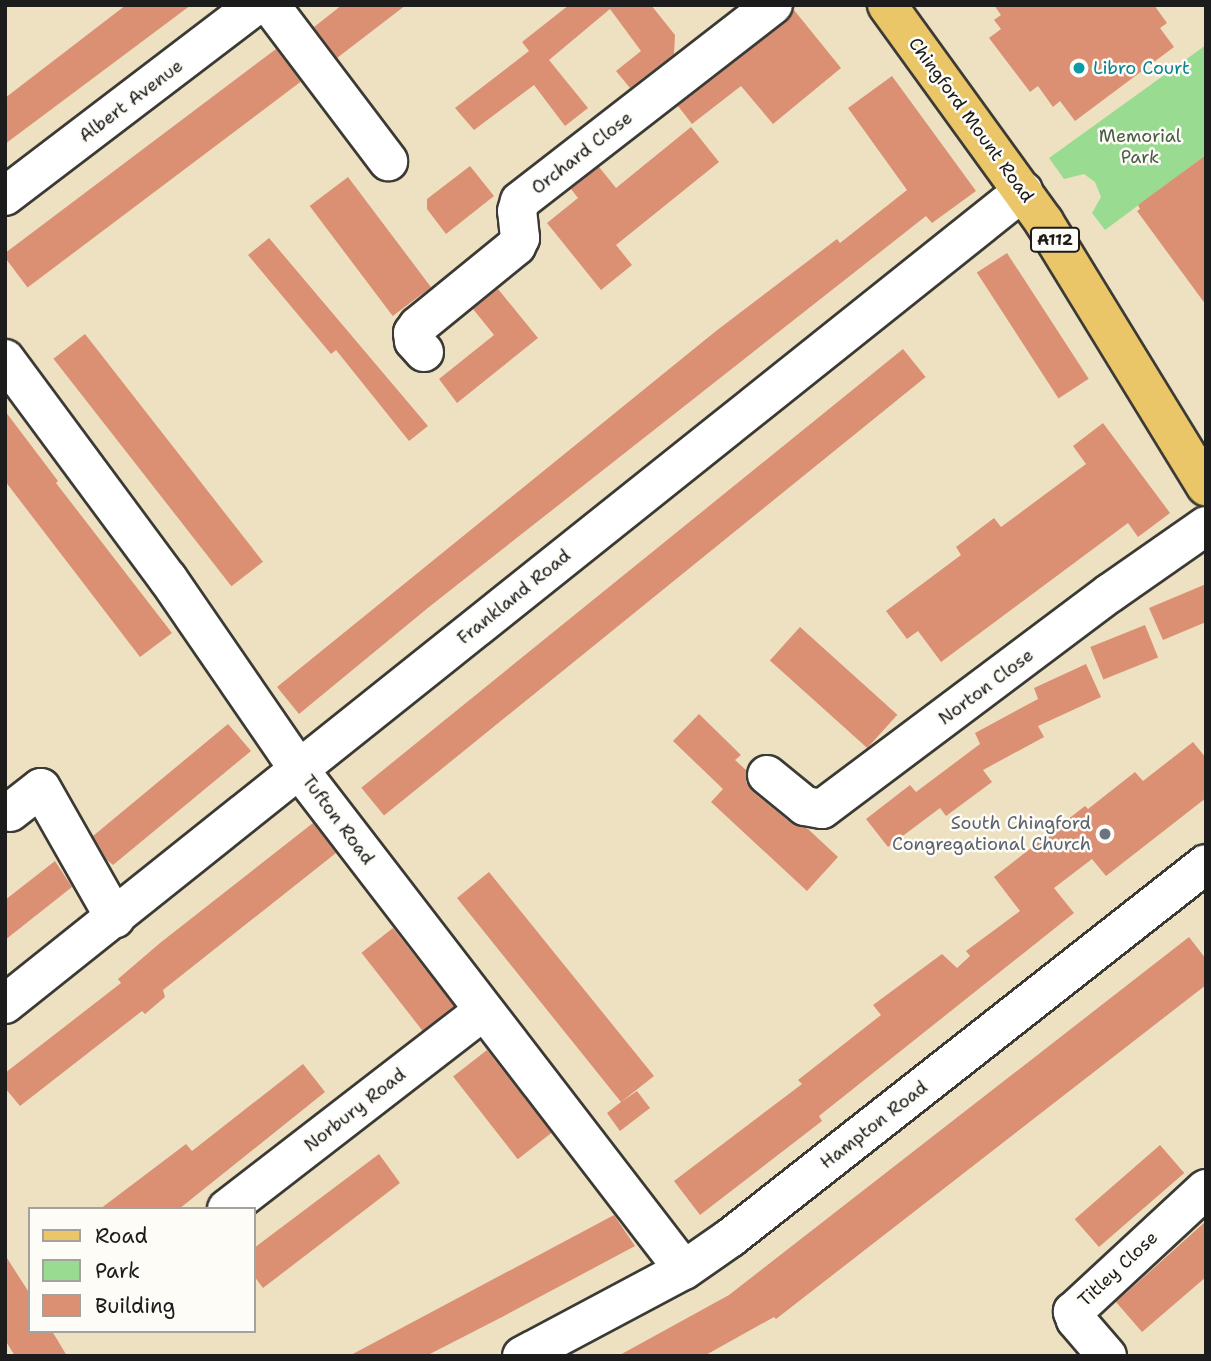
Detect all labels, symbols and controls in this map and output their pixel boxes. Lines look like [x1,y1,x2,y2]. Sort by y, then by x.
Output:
street label: Chingford Mount Road [904,33,1038,207]
street label: Albert Avenue [75,55,187,147]
place label: Libro Court [1093,57,1190,79]
marker: Libro Court [1071,60,1087,76]
street label: Orchard Close [527,107,637,199]
park label: Memorial Park [1099,126,1181,168]
road number: A112 [1029,228,1081,252]
street label: Frankland Road [453,545,575,649]
street label: Norton Close [934,644,1038,730]
street label: Tufton Road [297,771,379,869]
place label: South Chingford Congregational Church [892,813,1091,856]
marker: South Chingford Congregational Church [1097,826,1113,842]
street label: Norbury Road [300,1064,410,1156]
street label: Hampton Road [816,1076,932,1174]
legend [28,1207,256,1333]
text: Road [95,1222,148,1250]
street label: Titley Close [1074,1227,1162,1311]
text: Park [95,1257,140,1285]
text: Building [95,1292,175,1320]

